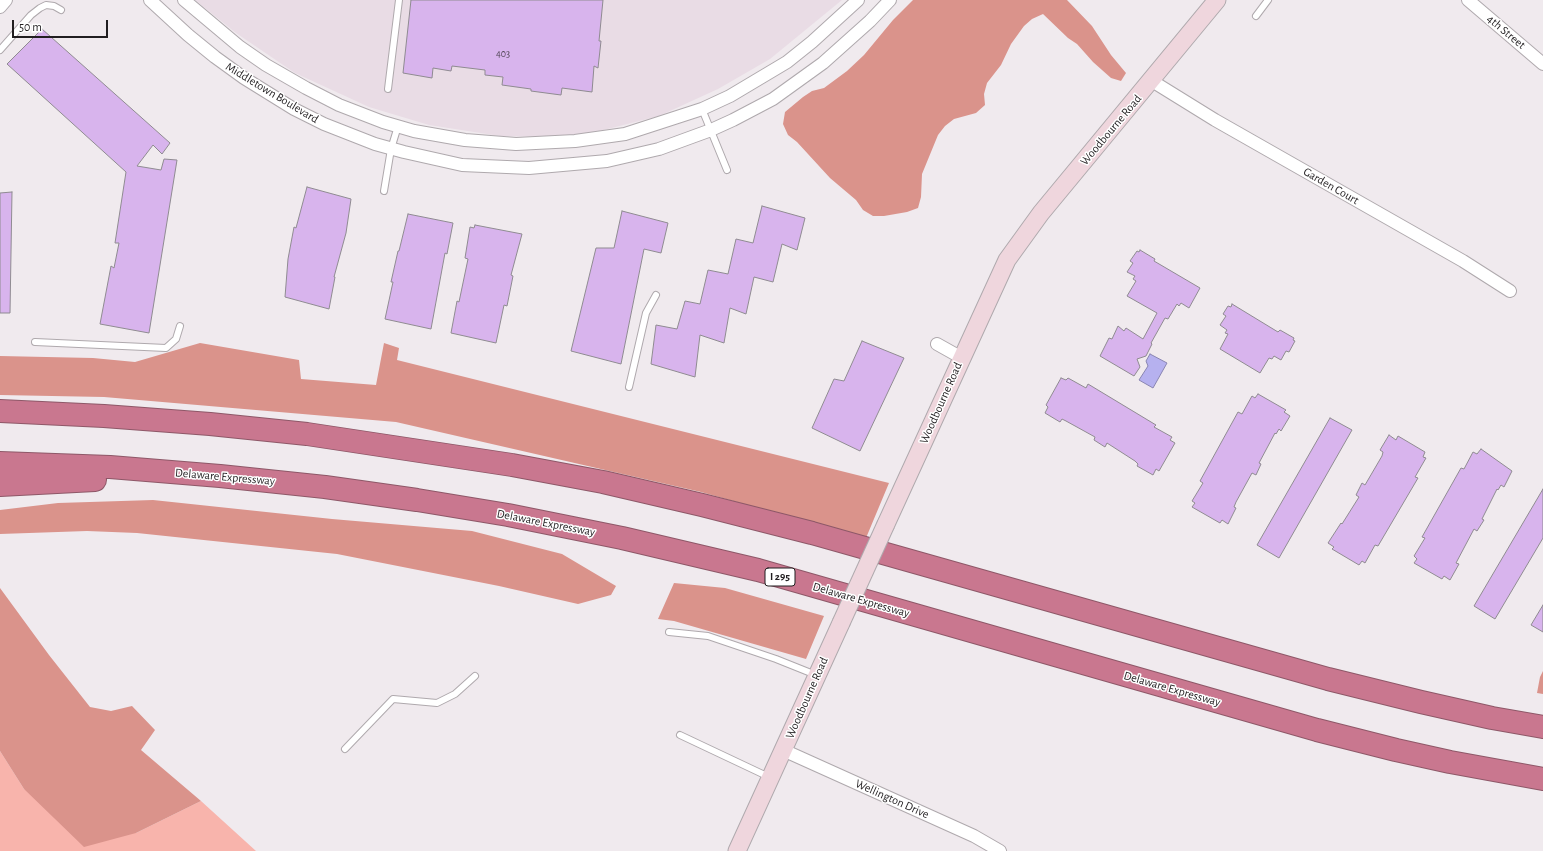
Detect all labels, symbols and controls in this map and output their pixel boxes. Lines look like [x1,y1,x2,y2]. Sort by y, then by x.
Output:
scale bar [14,12,110,38]
street label: 4th Street [1484,12,1528,52]
text: 50 m [19,21,42,33]
house number: 403 [496,48,510,60]
street label: Middletown Boulevard [223,59,321,127]
street label: Woodbourne Road [1077,92,1145,168]
street label: Garden Court [1301,164,1361,208]
street label: Woodbourne Road [917,360,965,446]
street label: Delaware Expressway [175,465,275,489]
street label: Delaware Expressway [496,506,596,540]
road number: I 295 [765,568,795,586]
street label: Delaware Expressway [811,579,911,621]
street label: Woodbourne Road [783,655,831,741]
street label: Delaware Expressway [1122,668,1222,710]
street label: Wellington Drive [853,776,931,822]

